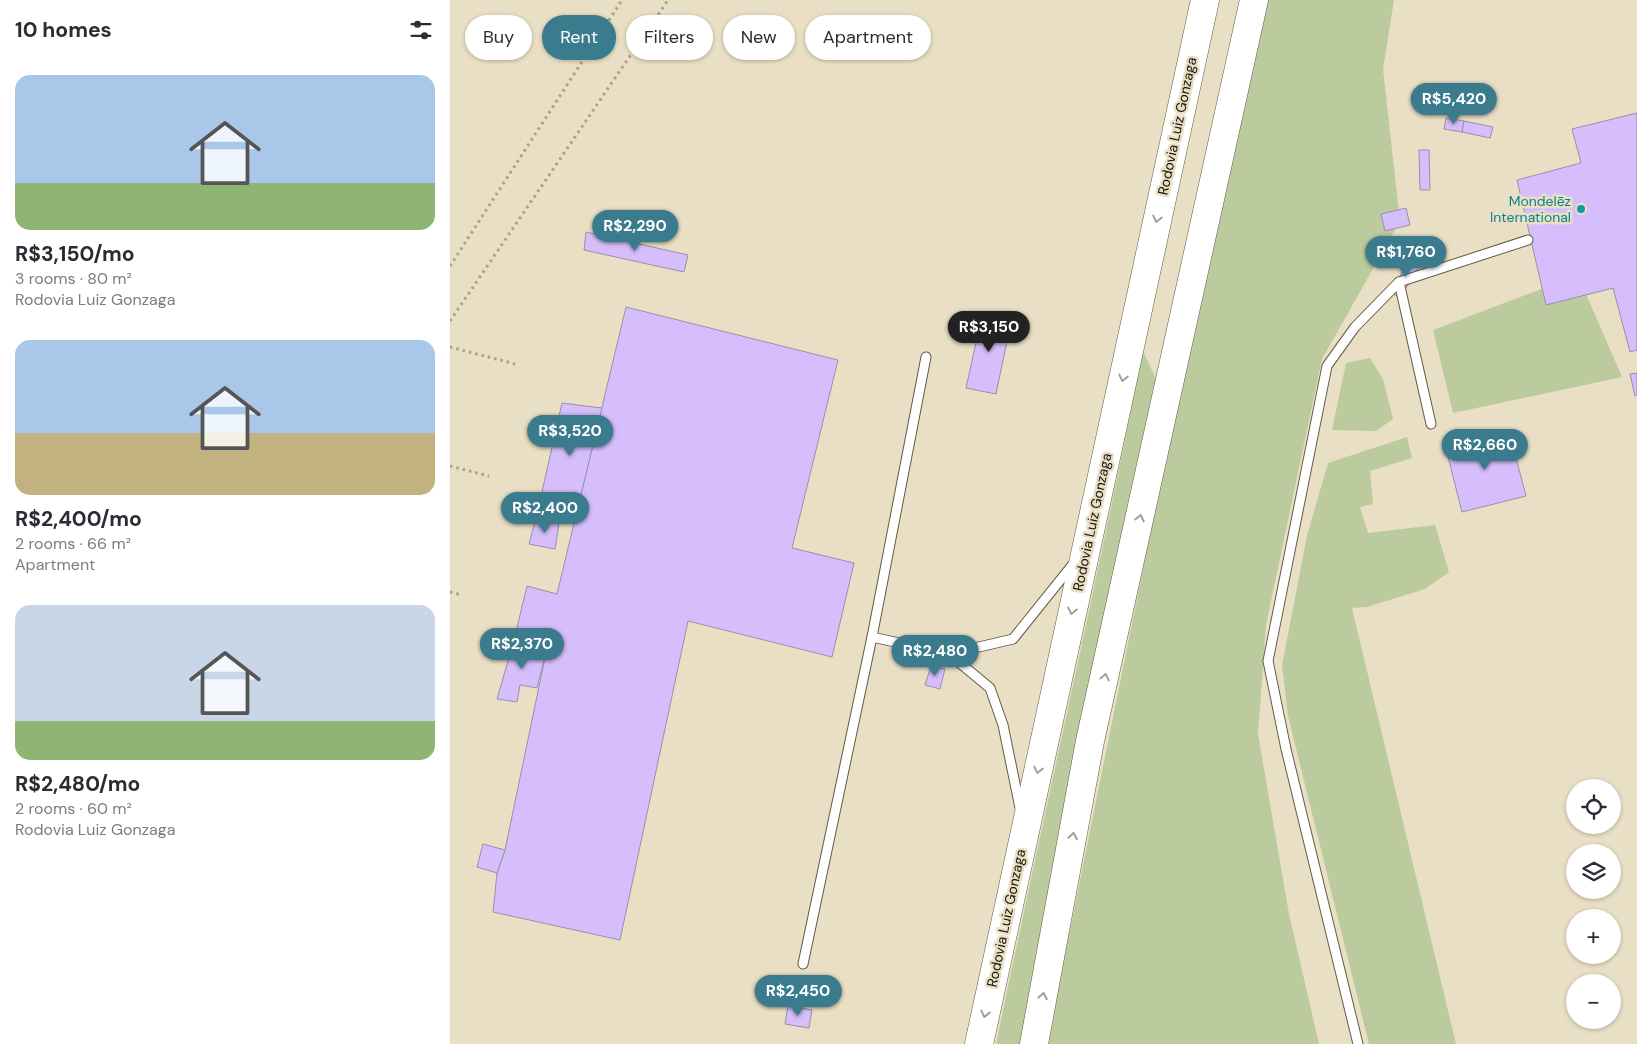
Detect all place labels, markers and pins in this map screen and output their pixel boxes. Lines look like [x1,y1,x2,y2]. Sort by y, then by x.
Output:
pin: R$5,420 [1408,82,1500,125]
place label: Mondelēz International [1490,192,1571,226]
marker: Mondelēz International [1575,203,1587,215]
pin: R$2,290 [589,210,681,252]
pin: R$1,760 [1360,236,1452,278]
pin: R$3,150 [943,310,1035,353]
pin: R$3,520 [524,414,616,457]
pin: R$2,660 [1439,428,1531,471]
pin: R$2,400 [499,492,591,534]
pin: R$2,370 [476,628,568,670]
pin: R$2,480 [889,634,981,677]
pin: R$2,450 [752,974,844,1017]

